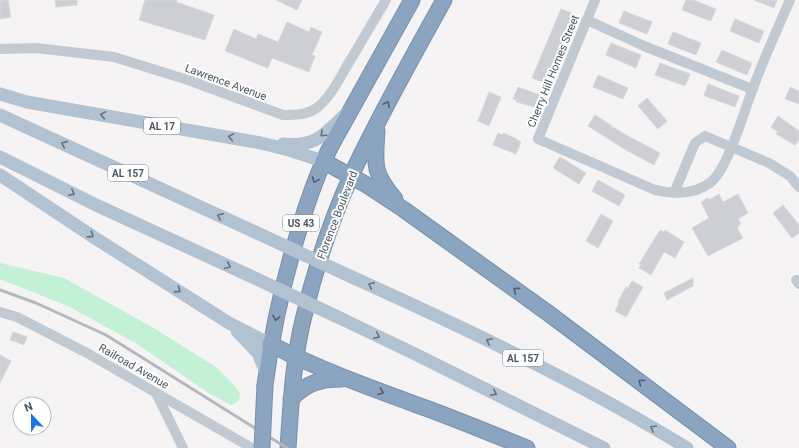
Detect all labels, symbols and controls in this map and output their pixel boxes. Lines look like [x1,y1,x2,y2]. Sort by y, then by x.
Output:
street label: Cherry Hill Homes Street [525,13,582,129]
street label: Lawrence Avenue [183,62,269,103]
one-way arrow [383,101,390,109]
one-way arrow [100,111,106,120]
road number: AL 17 [144,118,180,134]
one-way arrow [320,130,328,137]
one-way arrow [228,134,234,142]
one-way arrow [60,141,68,149]
road number: AL 157 [108,165,148,181]
street label: Florence Boulevard [315,169,360,261]
one-way arrow [312,177,320,184]
one-way arrow [68,188,76,196]
one-way arrow [217,213,224,221]
road number: US 43 [283,215,319,231]
one-way arrow [87,230,94,238]
one-way arrow [224,261,231,269]
one-way arrow [368,282,376,290]
one-way arrow [174,285,181,293]
one-way arrow [514,288,521,295]
one-way arrow [272,315,280,322]
one-way arrow [373,331,380,339]
one-way arrow [486,338,493,346]
street label: Railroad Avenue [96,341,171,392]
road number: AL 157 [503,350,543,366]
one-way arrow [638,380,645,387]
one-way arrow [378,388,385,396]
one-way arrow [490,388,497,395]
north arrow [12,396,52,436]
text: N [22,400,35,415]
one-way arrow [650,425,657,432]

